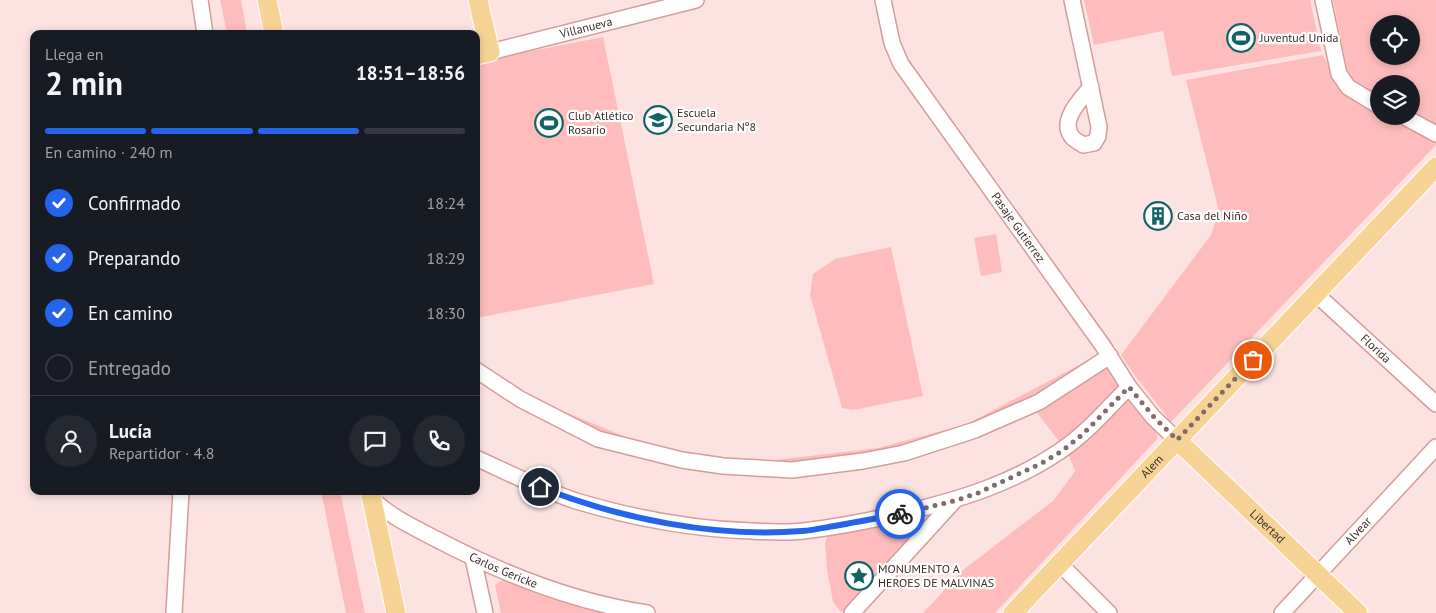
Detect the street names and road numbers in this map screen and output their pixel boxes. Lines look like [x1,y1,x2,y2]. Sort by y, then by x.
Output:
street label: Villanueva [557,13,614,41]
street label: Pasaje Gutierrez [988,189,1049,265]
street label: Florida [1358,331,1394,366]
street label: Alem [1137,451,1166,481]
street label: Libertad [1247,506,1288,546]
street label: Alvear [1341,514,1374,548]
street label: Carlos Gericke [467,549,540,591]

